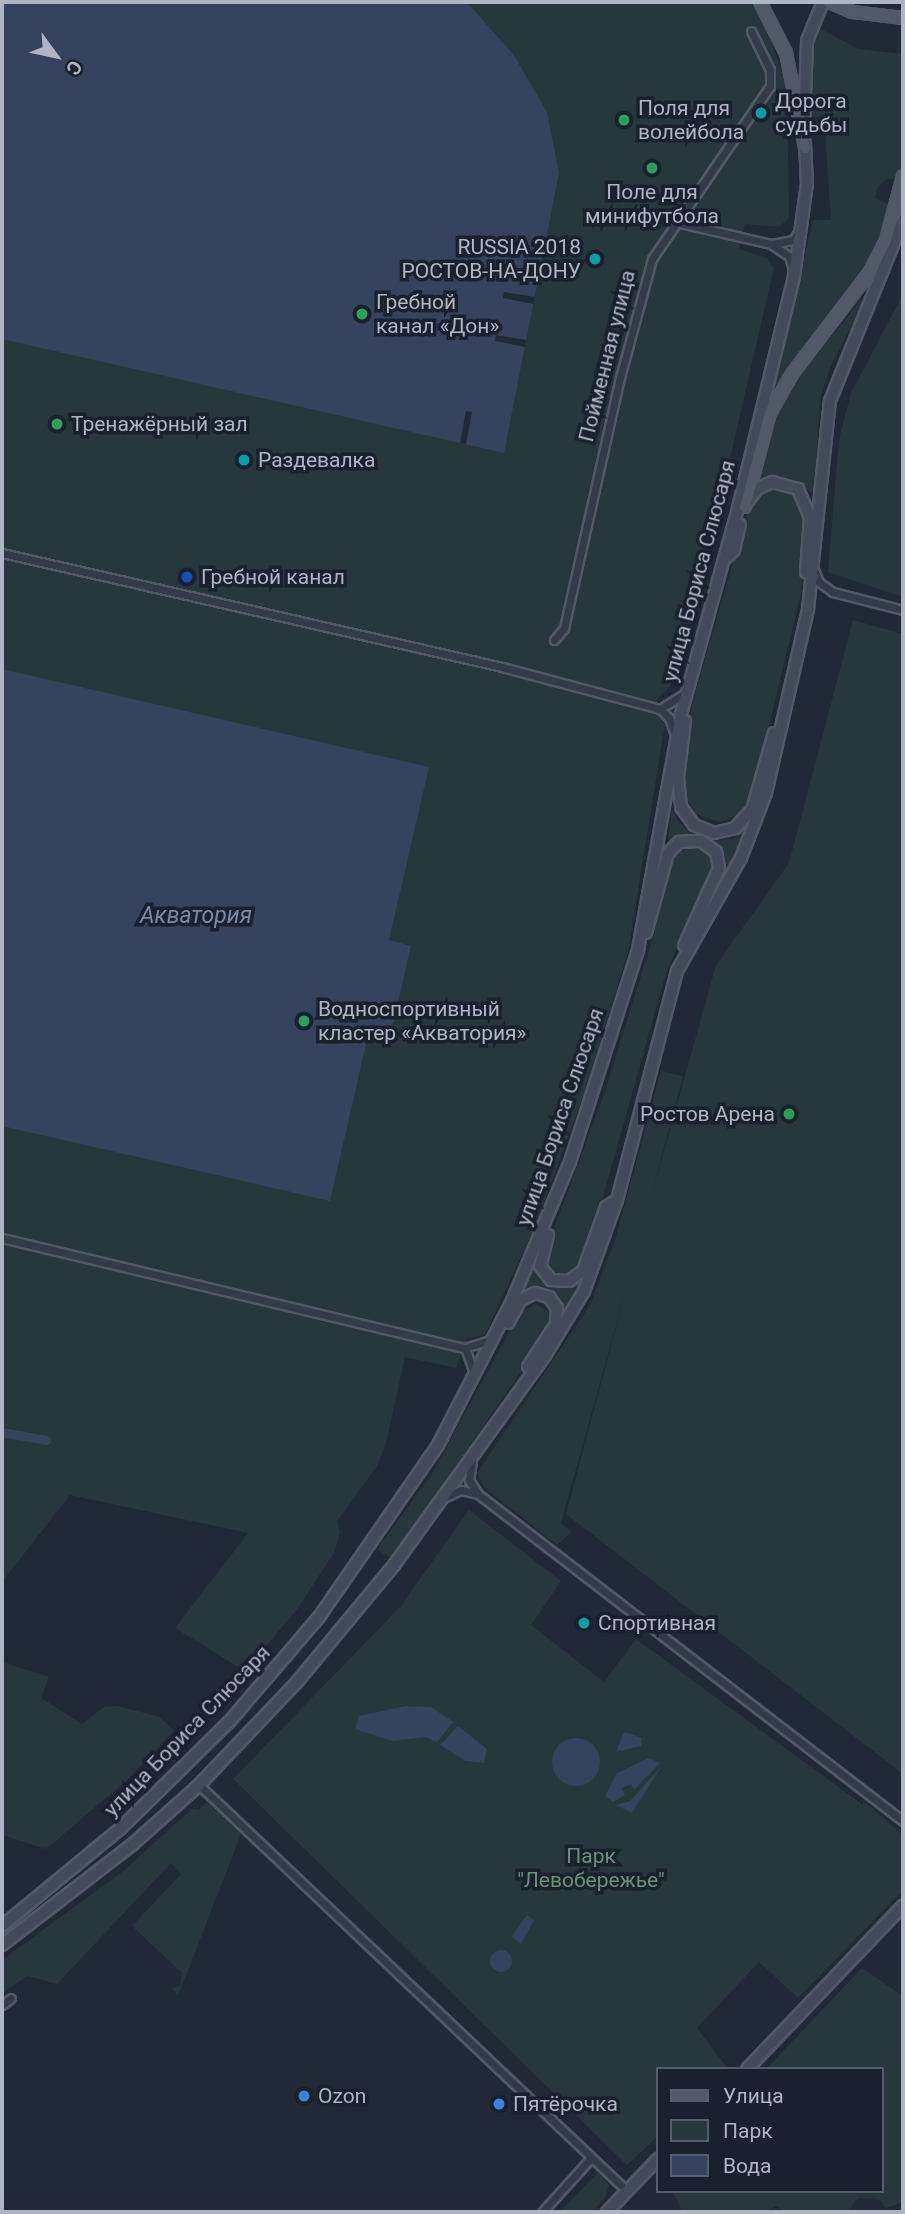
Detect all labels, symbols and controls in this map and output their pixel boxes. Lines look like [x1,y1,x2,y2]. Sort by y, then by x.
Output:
north arrow [21,21,91,91]
text: С [61,56,87,79]
place label: Дорога судьбы [775,88,847,138]
place label: Поля для волейбола [638,95,744,145]
marker: Дорога судьбы [753,105,769,121]
marker: Поля для волейбола [616,112,632,128]
marker: Поле для минифутбола [644,160,660,176]
place label: Поле для минифутбола [585,179,719,229]
place label: RUSSIA 2018 РОСТОВ-НА-ДОНУ [402,234,581,284]
marker: RUSSIA 2018 РОСТОВ-НА-ДОНУ [587,251,603,267]
street label: Пойменная улица [574,268,640,444]
place label: Гребной канал «Дон» [376,289,499,339]
marker: Гребной канал «Дон» [354,306,370,322]
place label: Тренажёрный зал [71,411,248,437]
marker: Тренажёрный зал [49,416,65,432]
place label: Раздевалка [258,447,375,473]
marker: Раздевалка [236,452,252,468]
street label: улица Бориса Слюсаря [657,457,741,685]
place label: Гребной канал [201,564,345,590]
marker: Гребной канал [179,569,195,585]
water label: Акватория [140,902,252,930]
place label: Водноспортивный кластер «Акватория» [318,996,526,1046]
street label: улица Бориса Слюсаря [511,1005,609,1229]
marker: Водноспортивный кластер «Акватория» [296,1013,312,1029]
place label: Ростов Арена [640,1101,775,1127]
marker: Ростов Арена [781,1106,797,1122]
place label: Спортивная [598,1610,716,1636]
marker: Спортивная [576,1615,592,1631]
street label: улица Бориса Слюсаря [99,1640,275,1822]
park label: Парк "Левобережье" [517,1843,665,1893]
legend [656,2067,884,2193]
place label: Ozon [318,2083,366,2109]
text: Улица [723,2084,784,2108]
marker: Ozon [296,2088,312,2104]
place label: Пятёрочка [513,2091,618,2117]
marker: Пятёрочка [491,2096,507,2112]
text: Парк [723,2119,773,2143]
text: Вода [723,2154,771,2178]

